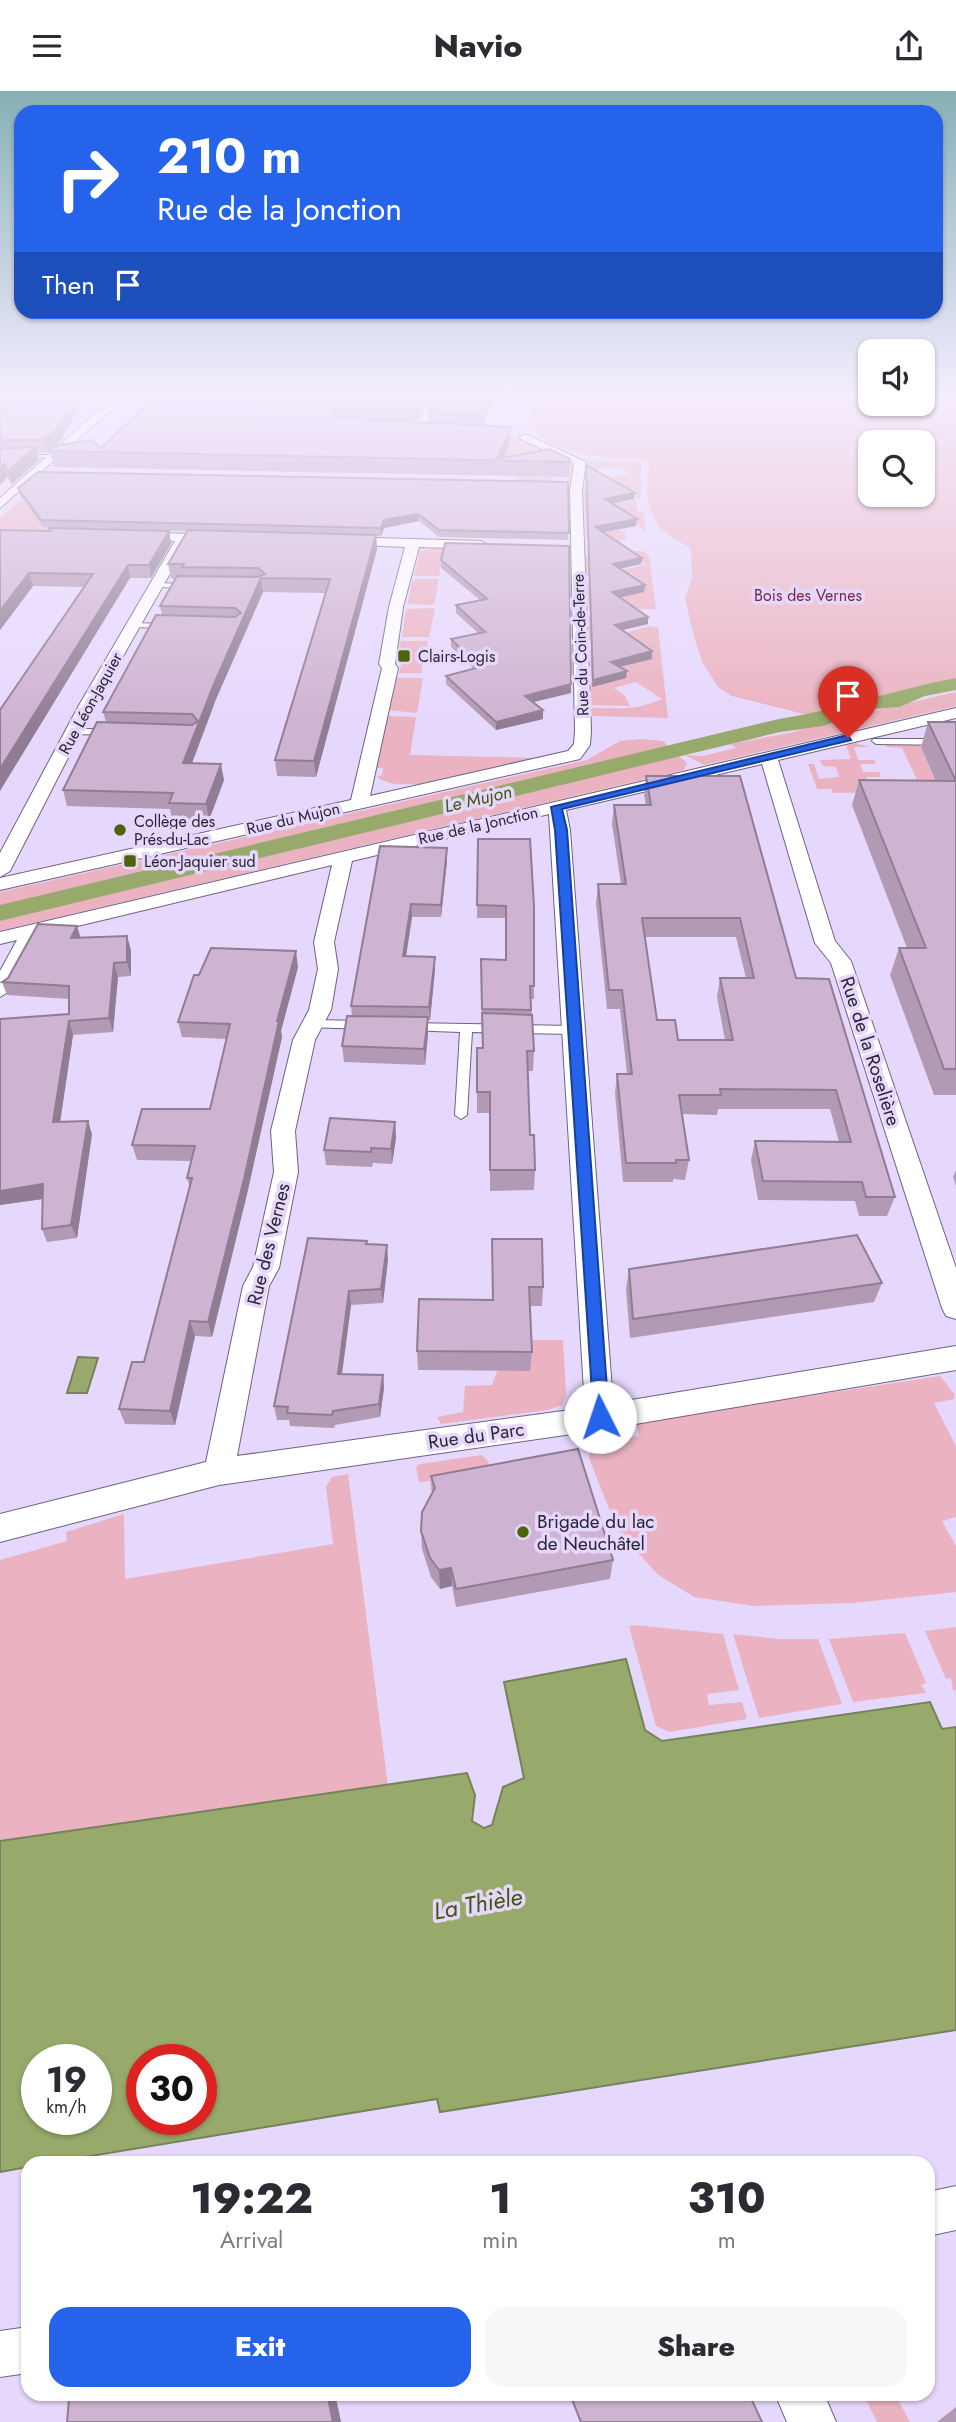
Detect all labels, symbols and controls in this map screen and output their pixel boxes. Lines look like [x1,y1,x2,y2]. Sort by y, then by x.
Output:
text: Navio [433,23,523,69]
icon: menu [28,27,66,65]
icon: share [890,27,928,65]
text: 210 m [157,121,301,191]
icon: right [42,133,133,224]
text: Rue de la Jonction [157,186,402,232]
text: Then [42,266,95,304]
icon: arrive [109,266,147,304]
map controls [858,339,935,507]
button: sound [858,339,935,416]
button: search [858,430,935,507]
street label: Rue du Coin-de-Terre [567,574,594,716]
park label: Bois des Vernes [754,584,862,607]
place label: Clairs-Logis [418,645,495,668]
street label: Rue Léon-Jaquier [53,648,128,758]
marker: Clairs-Logis [396,648,412,664]
pin [818,666,878,738]
icon: arrive [829,677,867,715]
water label: Le Mujon [442,779,514,819]
street label: Rue du Mujon [244,797,342,840]
street label: Rue de la Jonction [416,801,540,850]
place label: Collège des Prés-du-Lac [134,810,215,851]
marker: Collège des Prés-du-Lac [112,822,128,838]
place label: Léon-Jaquier sud [144,850,256,873]
marker: Léon-Jaquier sud [122,853,138,869]
street label: Rue de la Roselière [834,973,907,1129]
street label: Rue des Vernes [240,1180,297,1308]
position arrow [563,1380,637,1454]
street label: Rue du Parc [426,1415,526,1456]
place label: Brigade du lac de Neuchâtel [537,1508,654,1557]
marker: Brigade du lac de Neuchâtel [515,1524,531,1540]
water label: La Thièle [431,1879,525,1929]
speed limit sign: 30 [126,2044,217,2135]
text: 19 [46,2055,87,2105]
text: km/h [46,2094,87,2120]
text: 19:22 [190,2168,313,2229]
text: 1 [489,2168,511,2229]
text: 310 [688,2168,766,2229]
text: Arrival [220,2223,283,2257]
text: min [482,2223,518,2257]
text: m [718,2223,736,2257]
button: Exit [49,2307,471,2387]
button: Share [485,2307,907,2387]

